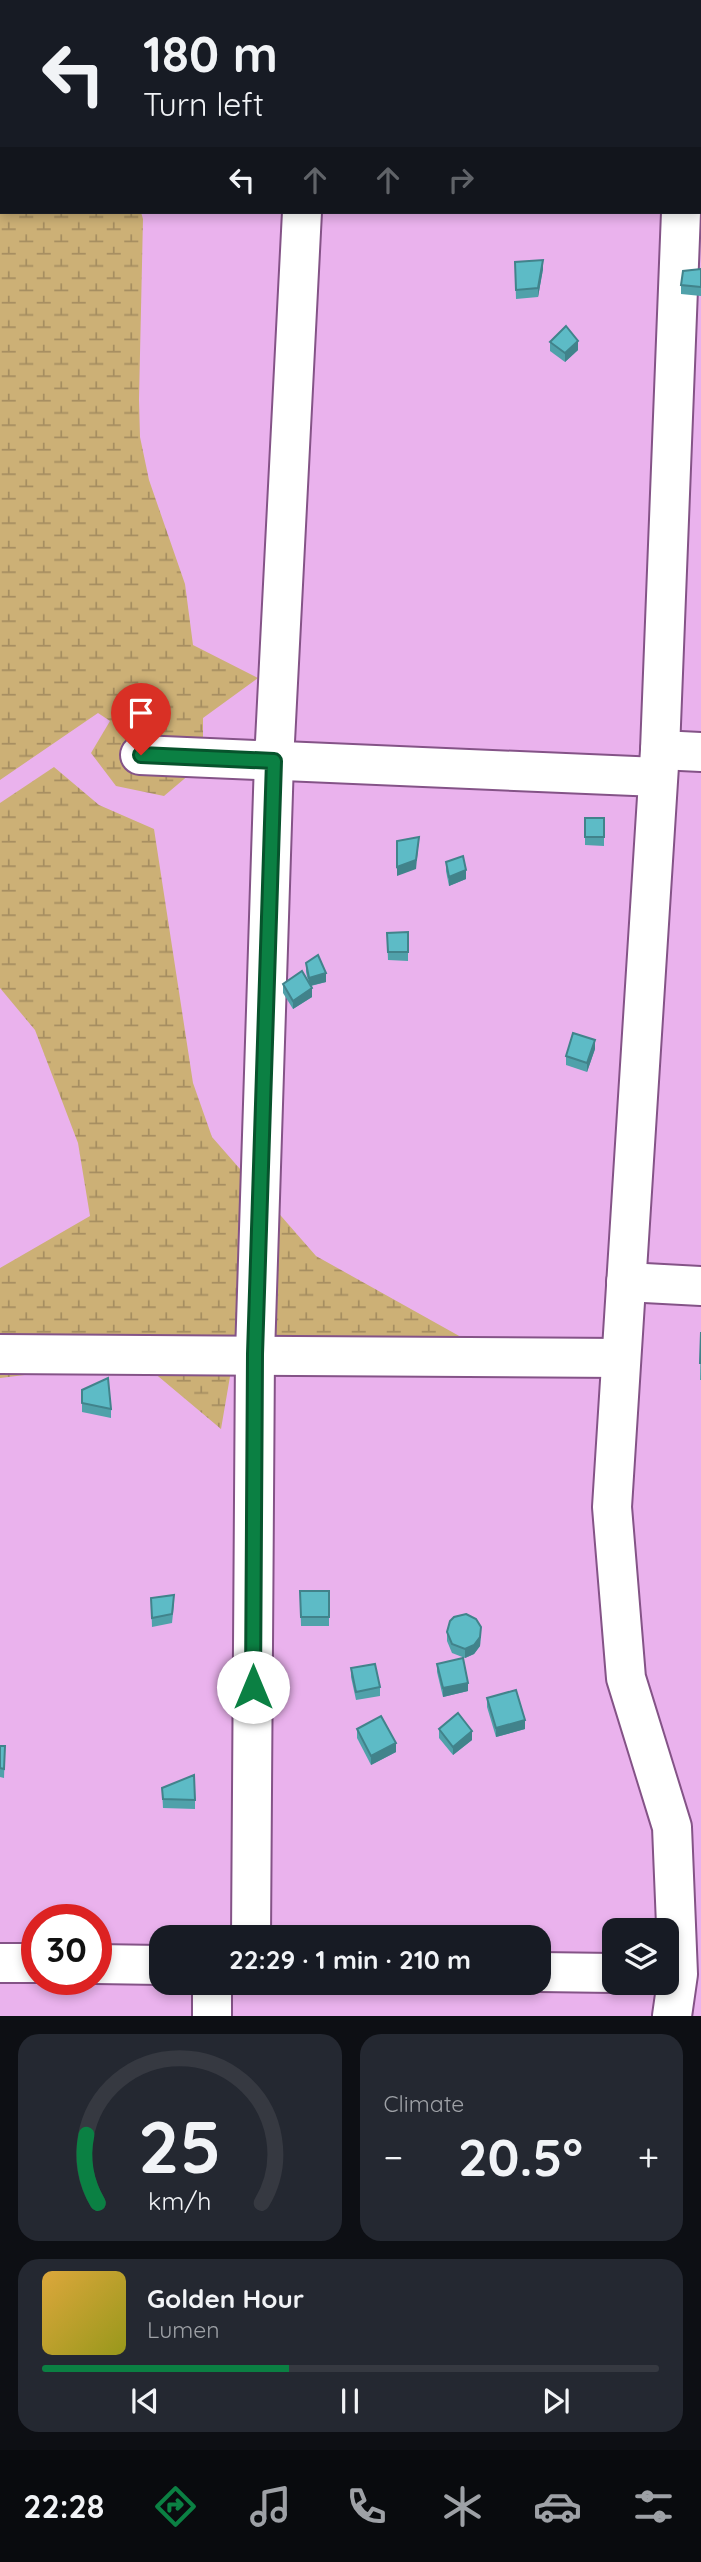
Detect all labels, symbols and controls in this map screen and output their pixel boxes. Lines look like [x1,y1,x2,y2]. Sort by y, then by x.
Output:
text: 180 m [143,23,278,84]
icon: left [28,28,119,119]
text: Turn left [143,84,264,124]
icon: left [223,161,261,199]
icon: ahead [296,161,334,199]
icon: ahead [369,161,407,199]
icon: right [442,161,480,199]
pin [111,683,171,755]
icon: arrive [122,694,160,732]
position arrow [216,1650,290,1724]
speed limit sign: 30 [21,1904,112,1995]
map controls [602,1918,679,1995]
button: layers [602,1918,679,1995]
text: 22:29 · 1 min · 210 m [229,1943,471,1976]
text: Climate [384,2089,464,2118]
text: 25 [138,2101,221,2192]
text: 20.5° [458,2124,583,2189]
text: − [384,2133,403,2181]
text: + [638,2133,659,2181]
text: km/h [148,2185,211,2216]
text: Golden Hour [147,2282,304,2315]
text: Lumen [147,2315,220,2344]
icon: previous [126,2382,164,2420]
icon: pause [331,2382,369,2420]
icon: next [537,2382,575,2420]
icon: directions [151,2482,200,2531]
icon: music [246,2482,295,2531]
icon: phone [342,2482,391,2531]
icon: climate [438,2482,487,2531]
icon: car [533,2482,582,2531]
icon: filters [629,2482,678,2531]
text: 22:28 [23,2486,104,2526]

